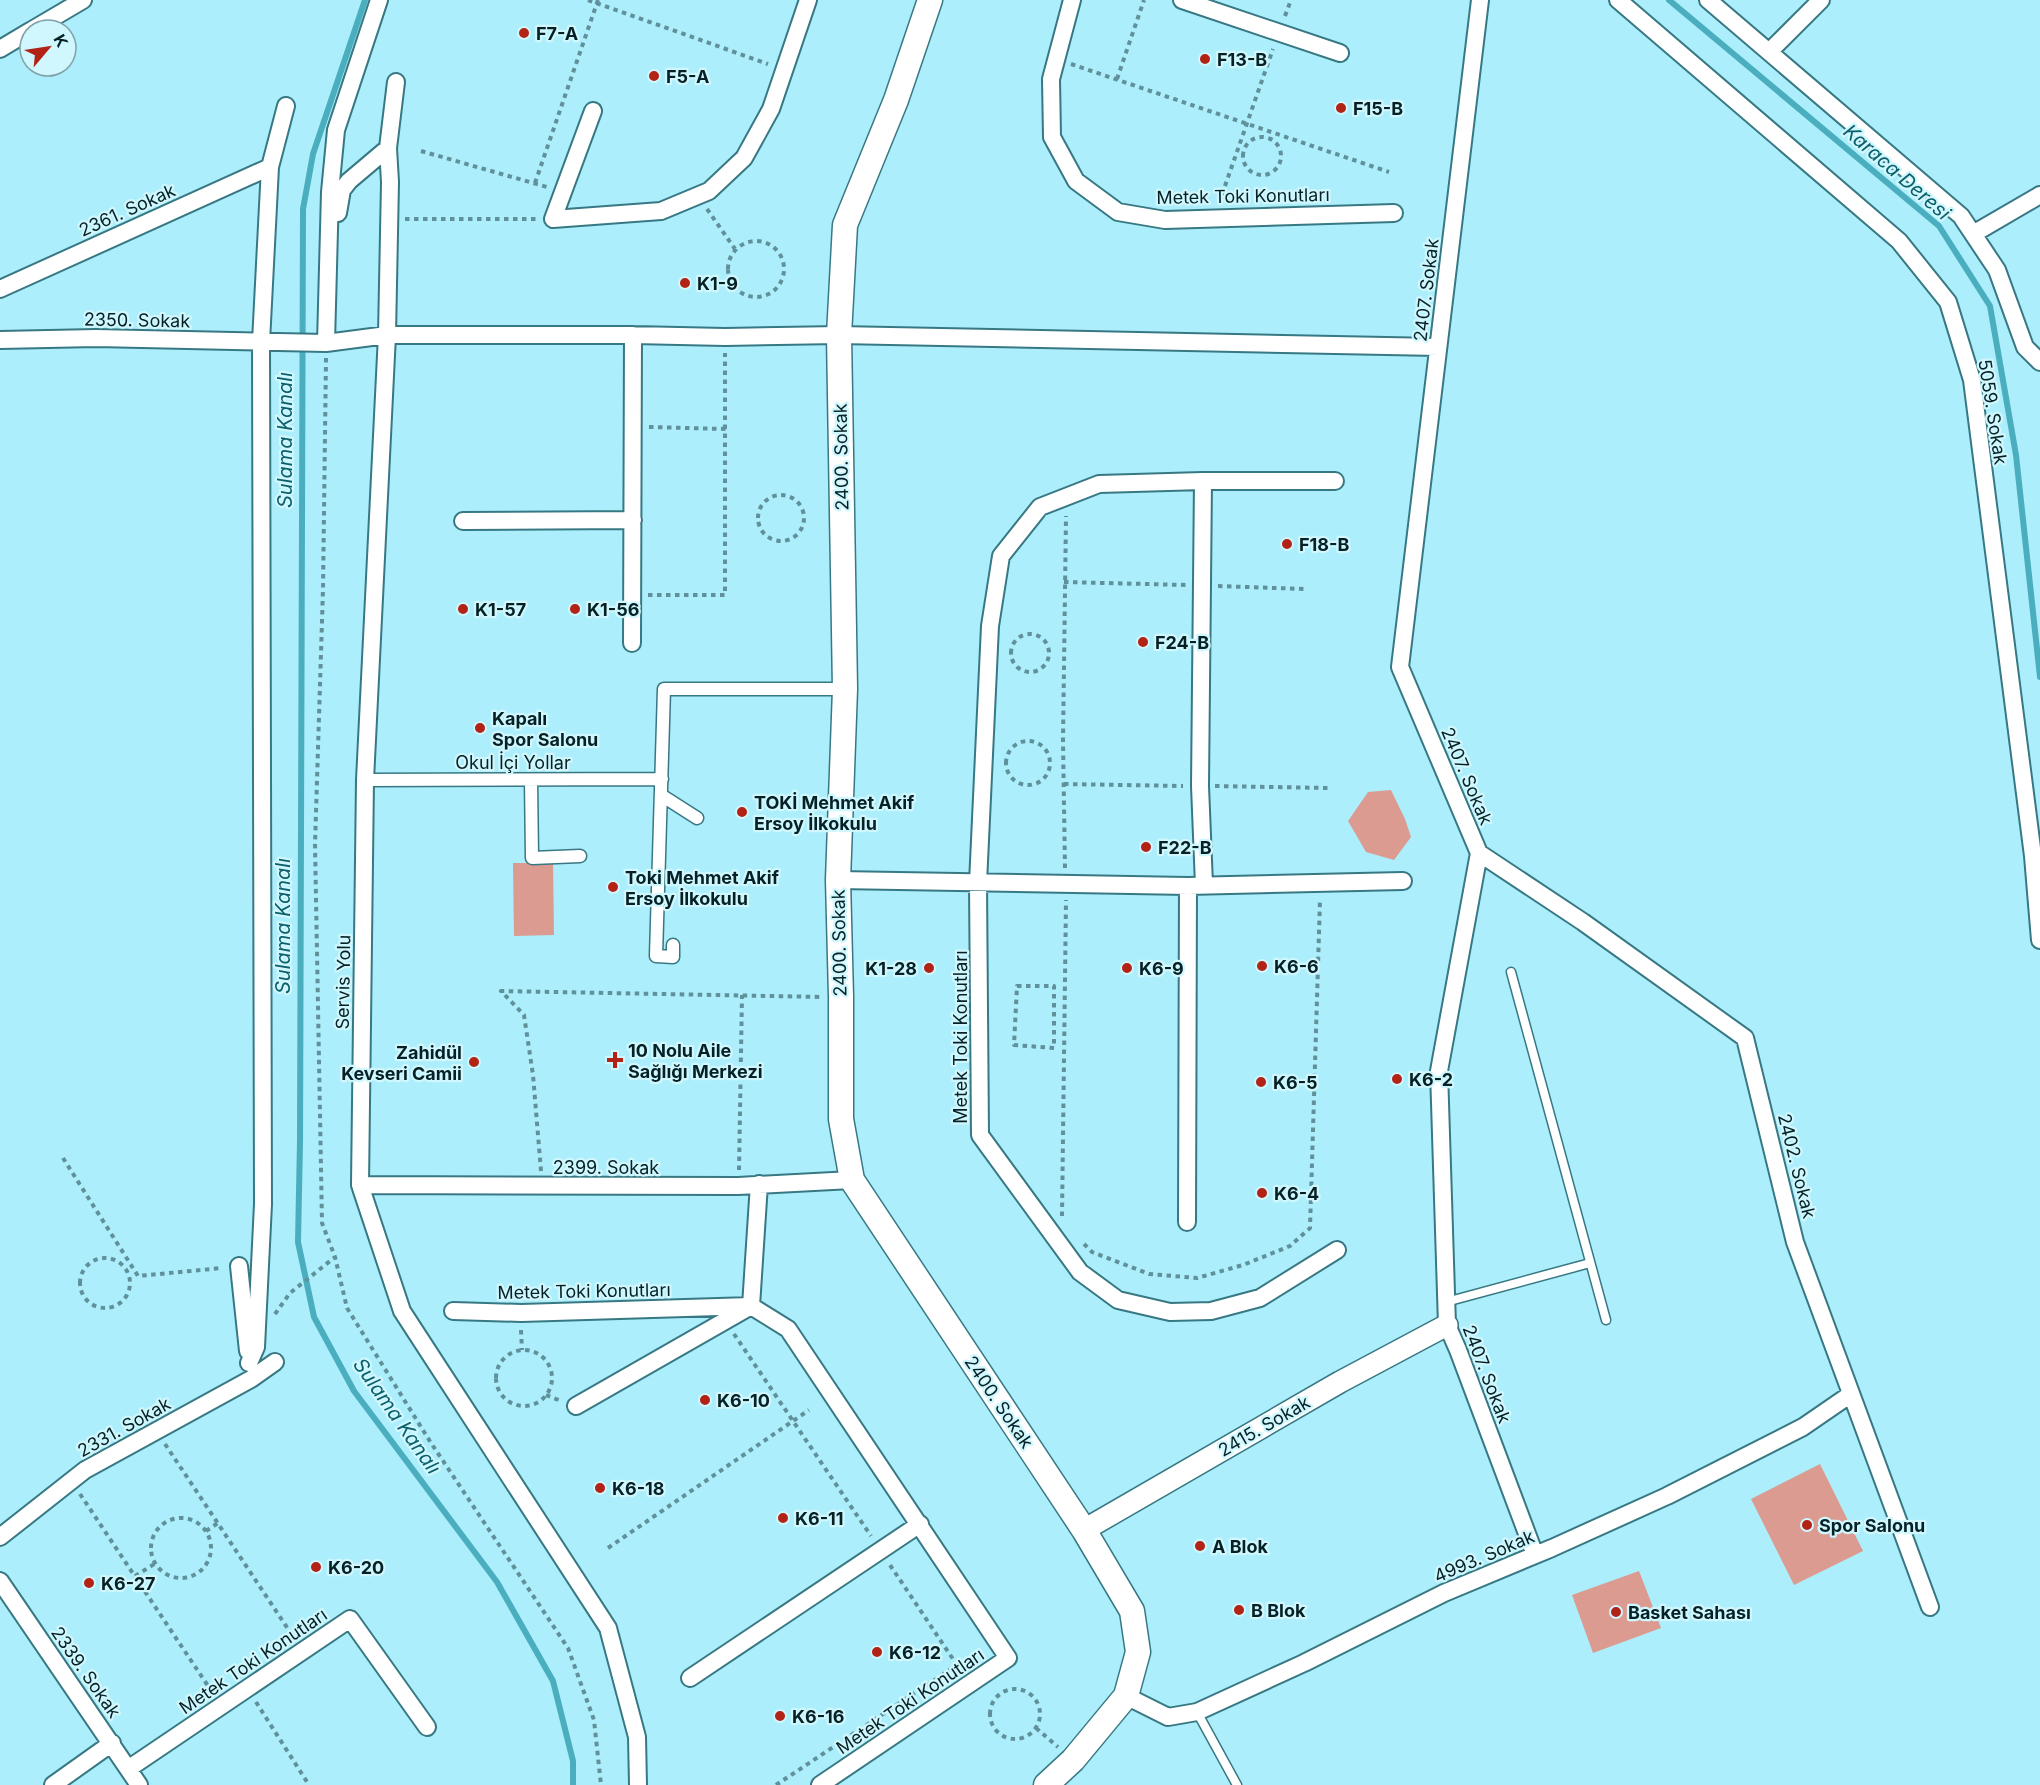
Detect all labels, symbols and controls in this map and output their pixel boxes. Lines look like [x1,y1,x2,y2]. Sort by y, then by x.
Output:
north arrow [18,18,78,78]
place label: F7-A [536,23,578,44]
marker: F7-A [517,26,531,40]
text: K [50,31,73,51]
place label: F13-B [1217,49,1267,70]
marker: F13-B [1198,52,1212,66]
place label: F5-A [666,66,709,87]
marker: F5-A [647,69,661,83]
place label: F15-B [1353,98,1403,119]
marker: F15-B [1334,101,1348,115]
water label: Karaca Deresi [1839,119,1956,226]
street label: 2361. Sokak [76,179,178,241]
street label: Metek Toki Konutları [1156,184,1330,208]
street label: 2407. Sokak [1409,237,1443,343]
place label: K1-9 [697,273,738,294]
marker: K1-9 [678,276,692,290]
street label: 2350. Sokak [84,309,190,331]
street label: 5059. Sokak [1974,358,2012,466]
water label: Sulama Kanalı [273,372,297,508]
street label: 2400. Sokak [830,403,852,511]
place label: F18-B [1299,534,1349,555]
marker: F18-B [1280,537,1294,551]
place label: K1-57 [475,599,526,620]
place label: K1-56 [587,599,639,620]
marker: K1-57 [456,602,470,616]
marker: K1-56 [568,602,582,616]
place label: F24-B [1155,632,1209,653]
marker: F24-B [1136,635,1150,649]
place label: Kapalı Spor Salonu [492,708,598,750]
marker: Kapalı Spor Salonu [473,721,487,735]
street label: 2407. Sokak [1437,724,1497,828]
street label: Okul İçi Yollar [455,751,571,773]
place label: TOKİ Mehmet Akif Ersoy İlkokulu [754,792,914,834]
marker: TOKİ Mehmet Akif Ersoy İlkokulu [735,805,749,819]
place label: F22-B [1158,837,1212,858]
marker: F22-B [1139,840,1153,854]
water label: Sulama Kanalı [271,858,295,994]
place label: Toki Mehmet Akif Ersoy İlkokulu [625,867,779,909]
marker: Toki Mehmet Akif Ersoy İlkokulu [606,880,620,894]
street label: 2400. Sokak [828,889,850,997]
street label: Servis Yolu [332,934,354,1030]
street label: Metek Toki Konutları [950,950,971,1124]
place label: K6-6 [1274,956,1319,977]
place label: K1-28 [865,958,917,979]
place label: K6-9 [1139,958,1184,979]
marker: K6-6 [1255,959,1269,973]
marker: K1-28 [922,961,936,975]
marker: K6-9 [1120,961,1134,975]
place label: 10 Nolu Aile Sağlığı Merkezi [628,1040,763,1082]
place label: Zahidül Kevseri Camii [341,1042,462,1084]
marker: 10 Nolu Aile Sağlığı Merkezi [606,1051,624,1069]
marker: Zahidül Kevseri Camii [467,1055,481,1069]
place label: K6-2 [1409,1069,1453,1090]
place label: K6-5 [1273,1072,1318,1093]
marker: K6-2 [1390,1072,1404,1086]
marker: K6-5 [1254,1075,1268,1089]
street label: 2402. Sokak [1774,1111,1820,1221]
street label: 2399. Sokak [553,1157,659,1178]
place label: K6-4 [1274,1183,1319,1204]
marker: K6-4 [1255,1186,1269,1200]
street label: Metek Toki Konutları [497,1279,671,1303]
street label: 2407. Sokak [1459,1322,1515,1426]
street label: 2400. Sokak [960,1352,1038,1452]
water label: Sulama Kanalı [348,1353,446,1479]
place label: K6-10 [717,1390,770,1411]
street label: 2415. Sokak [1214,1391,1314,1461]
street label: 2331. Sokak [74,1393,174,1461]
marker: K6-10 [698,1393,712,1407]
place label: K6-18 [612,1478,665,1499]
marker: K6-18 [593,1481,607,1495]
place label: K6-11 [795,1508,844,1529]
marker: K6-11 [776,1511,790,1525]
place label: Spor Salonu [1819,1515,1925,1536]
marker: Spor Salonu [1800,1518,1814,1532]
street label: 4993. Sokak [1431,1525,1538,1587]
place label: A Blok [1212,1536,1269,1557]
marker: A Blok [1193,1539,1207,1553]
place label: K6-20 [328,1557,384,1578]
marker: K6-20 [309,1560,323,1574]
place label: K6-27 [101,1573,155,1594]
marker: K6-27 [82,1576,96,1590]
place label: B Blok [1251,1600,1306,1621]
place label: Basket Sahası [1628,1602,1751,1623]
marker: B Blok [1232,1603,1246,1617]
street label: Metek Toki Konutları [175,1604,331,1718]
marker: Basket Sahası [1609,1605,1623,1619]
street label: 2339. Sokak [47,1622,125,1722]
place label: K6-12 [889,1642,941,1663]
street label: Metek Toki Konutları [832,1644,988,1758]
marker: K6-12 [870,1645,884,1659]
place label: K6-16 [792,1706,845,1727]
marker: K6-16 [773,1709,787,1723]

